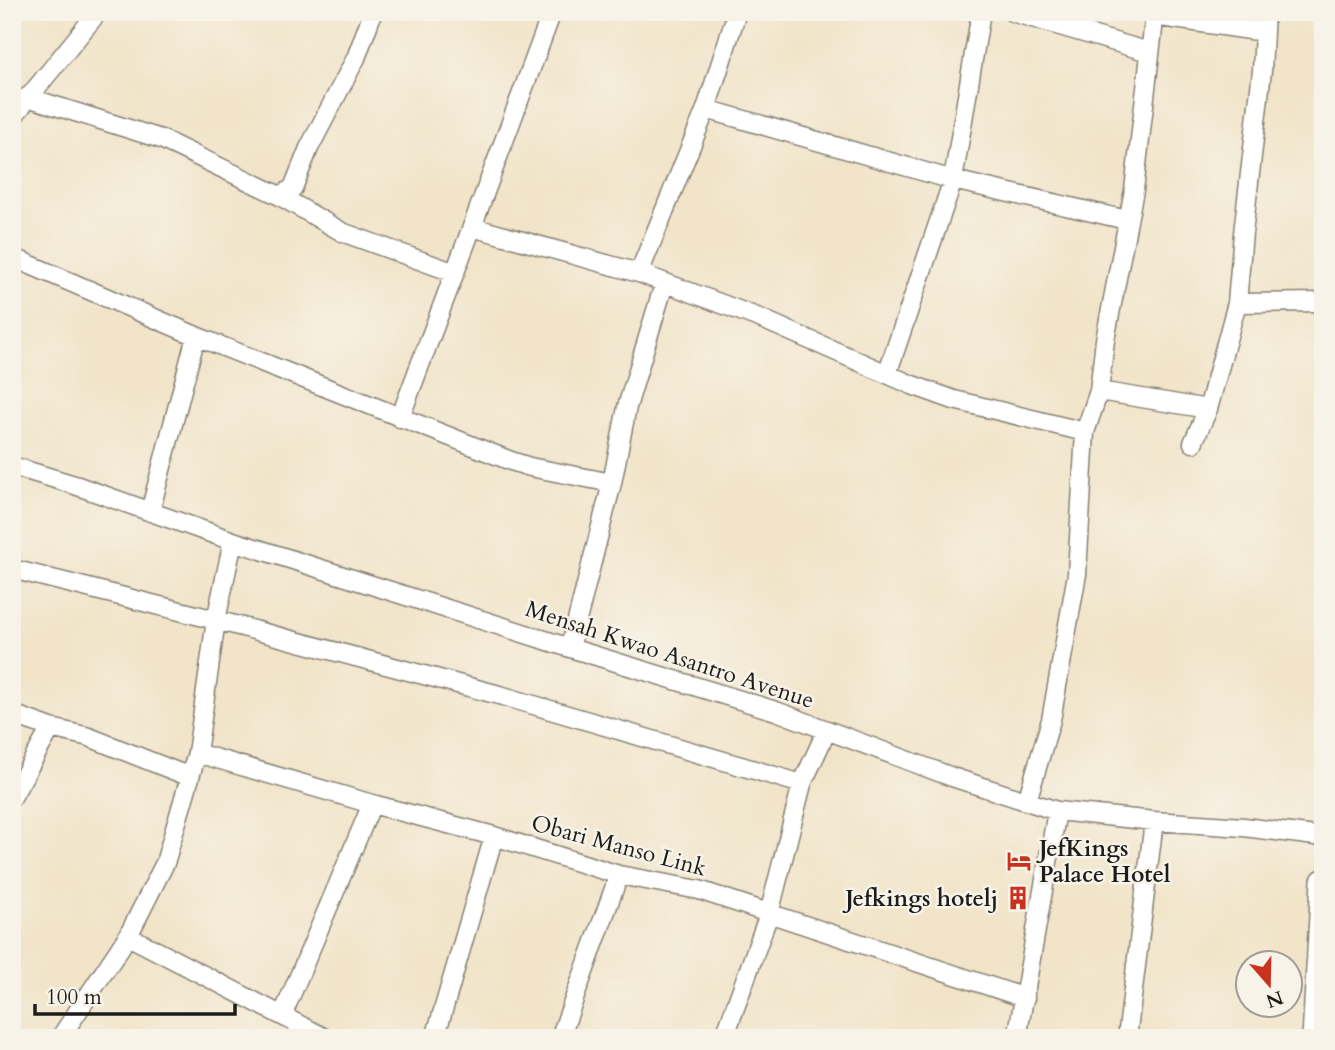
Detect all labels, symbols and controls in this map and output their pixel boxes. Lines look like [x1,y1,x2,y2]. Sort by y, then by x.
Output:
street label: Mensah Kwao Asantro Avenue [522,593,818,716]
street label: Obari Manso Link [528,807,710,884]
place label: JefKings Palace Hotel [1036,833,1171,890]
hotel icon: JefKings Palace Hotel [1005,847,1033,875]
place label: Jefkings hotelj [842,883,998,914]
building icon: Jefkings hotelj [1004,884,1032,912]
north arrow [1234,948,1304,1018]
scale bar [35,973,234,1017]
text: 100 m [46,983,102,1012]
text: N [1262,984,1287,1014]

